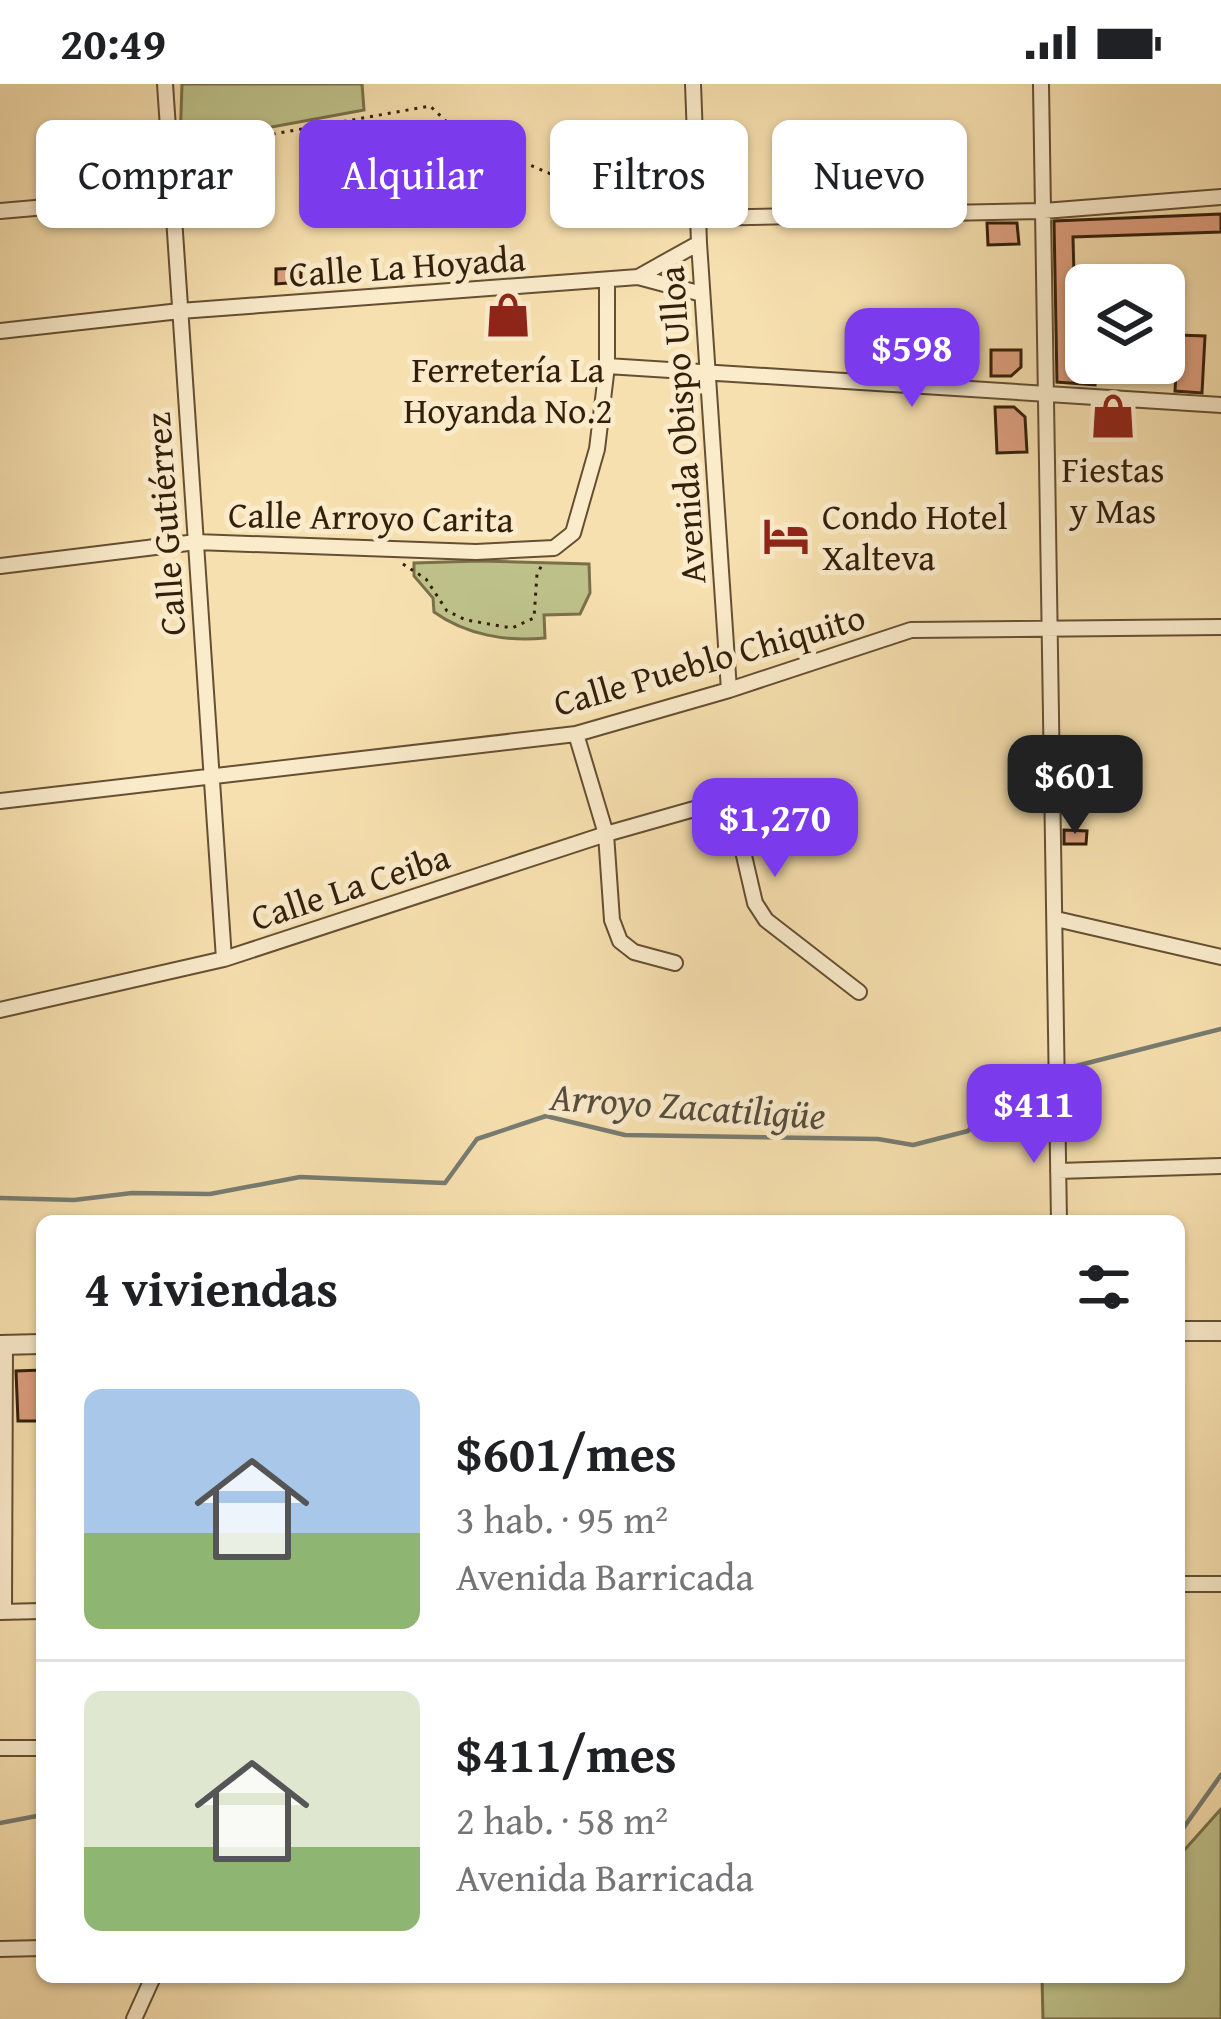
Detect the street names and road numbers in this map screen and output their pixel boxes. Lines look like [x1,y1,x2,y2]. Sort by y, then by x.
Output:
street label: Calle La Hoyada [287,230,527,300]
street label: Avenida Obispo Ulloa [643,264,719,586]
street label: Calle Gutiérrez [130,411,198,637]
street label: Calle Arroyo Carita [228,487,514,545]
street label: Calle Pueblo Chiquito [547,589,871,729]
street label: Calle La Ceiba [244,829,456,943]

